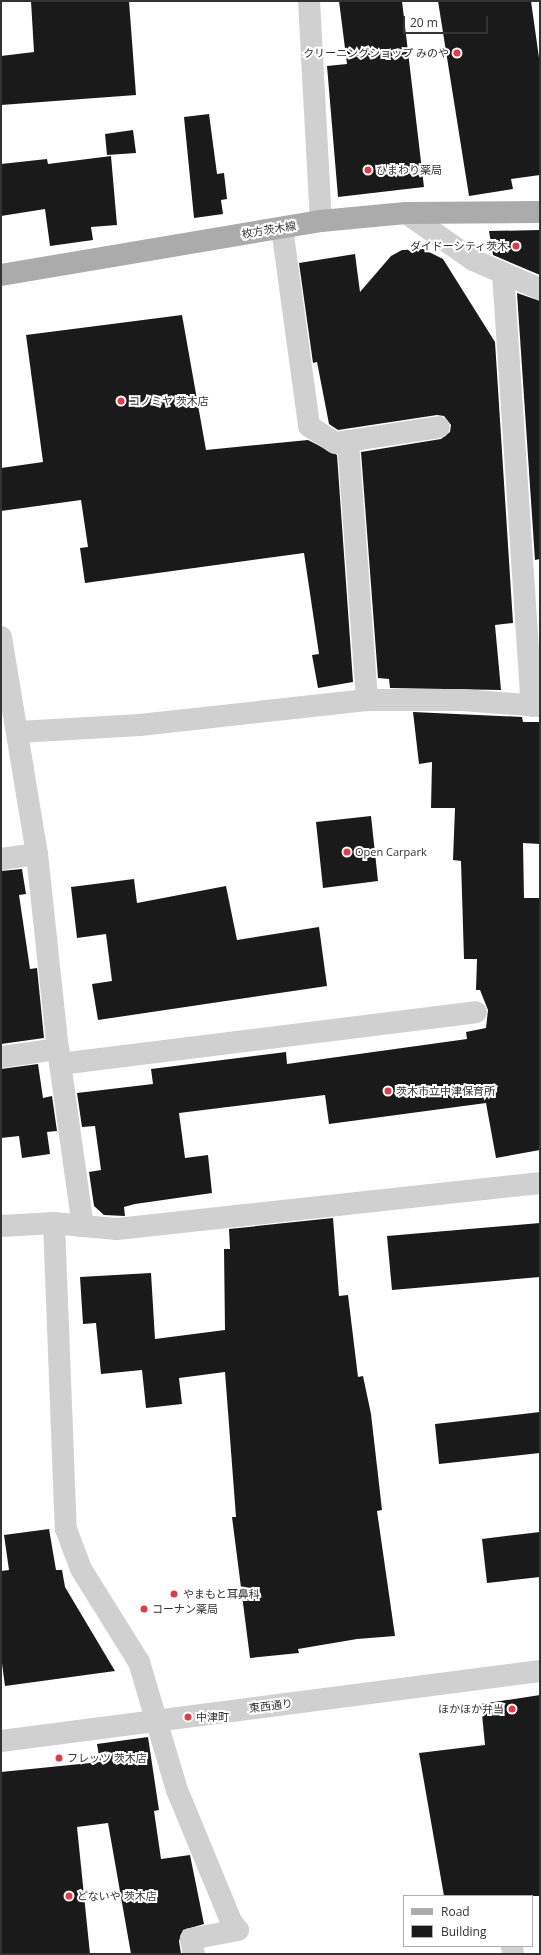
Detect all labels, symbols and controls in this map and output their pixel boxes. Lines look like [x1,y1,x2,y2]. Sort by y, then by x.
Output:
scale bar [405,8,490,34]
text: 20 m [410,14,438,31]
place label: クリーニングショップ みのや [303,46,449,60]
marker: クリーニングショップ みのや [452,48,462,58]
place label: ひまわり薬局 [376,163,442,177]
marker: ひまわり薬局 [363,165,373,175]
street label: 枚方茨木線 [241,219,297,241]
place label: ダイドーシティ茨木 [409,239,508,253]
marker: ダイドーシティ茨木 [511,241,521,251]
place label: コノミヤ 茨木店 [129,394,209,408]
marker: コノミヤ 茨木店 [116,396,126,406]
place label: Open Carpark [355,845,427,859]
marker: Open Carpark [342,847,352,857]
place label: 茨木市立中津保育所 [396,1084,495,1098]
marker: 茨木市立中津保育所 [383,1086,393,1096]
place label: やまもと耳鼻科 [183,1587,260,1601]
marker: やまもと耳鼻科 [168,1588,180,1600]
place label: コーナン薬局 [152,1602,218,1616]
marker: コーナン薬局 [139,1604,149,1614]
street label: 東西通り [248,1697,294,1715]
place label: ほかほか弁当 [438,1702,504,1716]
marker: ほかほか弁当 [507,1704,517,1714]
place label: 中津町 [196,1710,229,1724]
marker: 中津町 [183,1712,193,1722]
place label: フレッツ 茨木店 [67,1751,147,1765]
marker: フレッツ 茨木店 [54,1753,64,1763]
place label: どないや 茨木店 [77,1889,157,1903]
marker: どないや 茨木店 [64,1891,74,1901]
legend [403,1895,533,1947]
text: Road [441,1903,470,1920]
text: Building [441,1923,486,1940]

